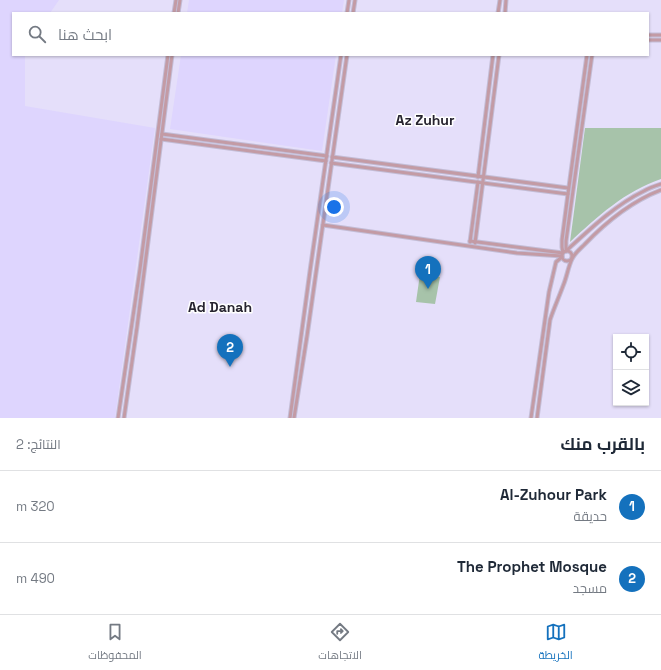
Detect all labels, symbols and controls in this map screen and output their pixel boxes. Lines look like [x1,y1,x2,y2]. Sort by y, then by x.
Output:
search box [12,12,649,56]
icon: search [26,23,48,45]
text: ابحث هنا [58,25,112,44]
district label: Az Zuhur [396,111,455,129]
your location [324,197,344,217]
pin: 1 [415,256,441,289]
district label: Ad Danah [188,298,252,316]
pin: 2 [217,334,243,367]
map controls [613,334,649,406]
button: locate [613,334,649,370]
button: layers [613,370,649,406]
text: بالقرب منك [560,433,645,455]
text: النتائج: 2 [16,436,61,453]
text: Al-Zuhour Park [500,485,607,504]
text: 320 m [16,498,55,515]
text: 1 [629,498,635,515]
text: حديقة [574,508,607,525]
text: The Prophet Mosque [457,557,607,576]
text: 490 m [16,570,55,587]
text: 2 [628,570,636,587]
text: مسجد [573,580,607,597]
tab: المحفوظات [88,621,142,665]
tab: الاتجاهات [318,621,362,665]
tab: الخريطة [538,621,573,665]

